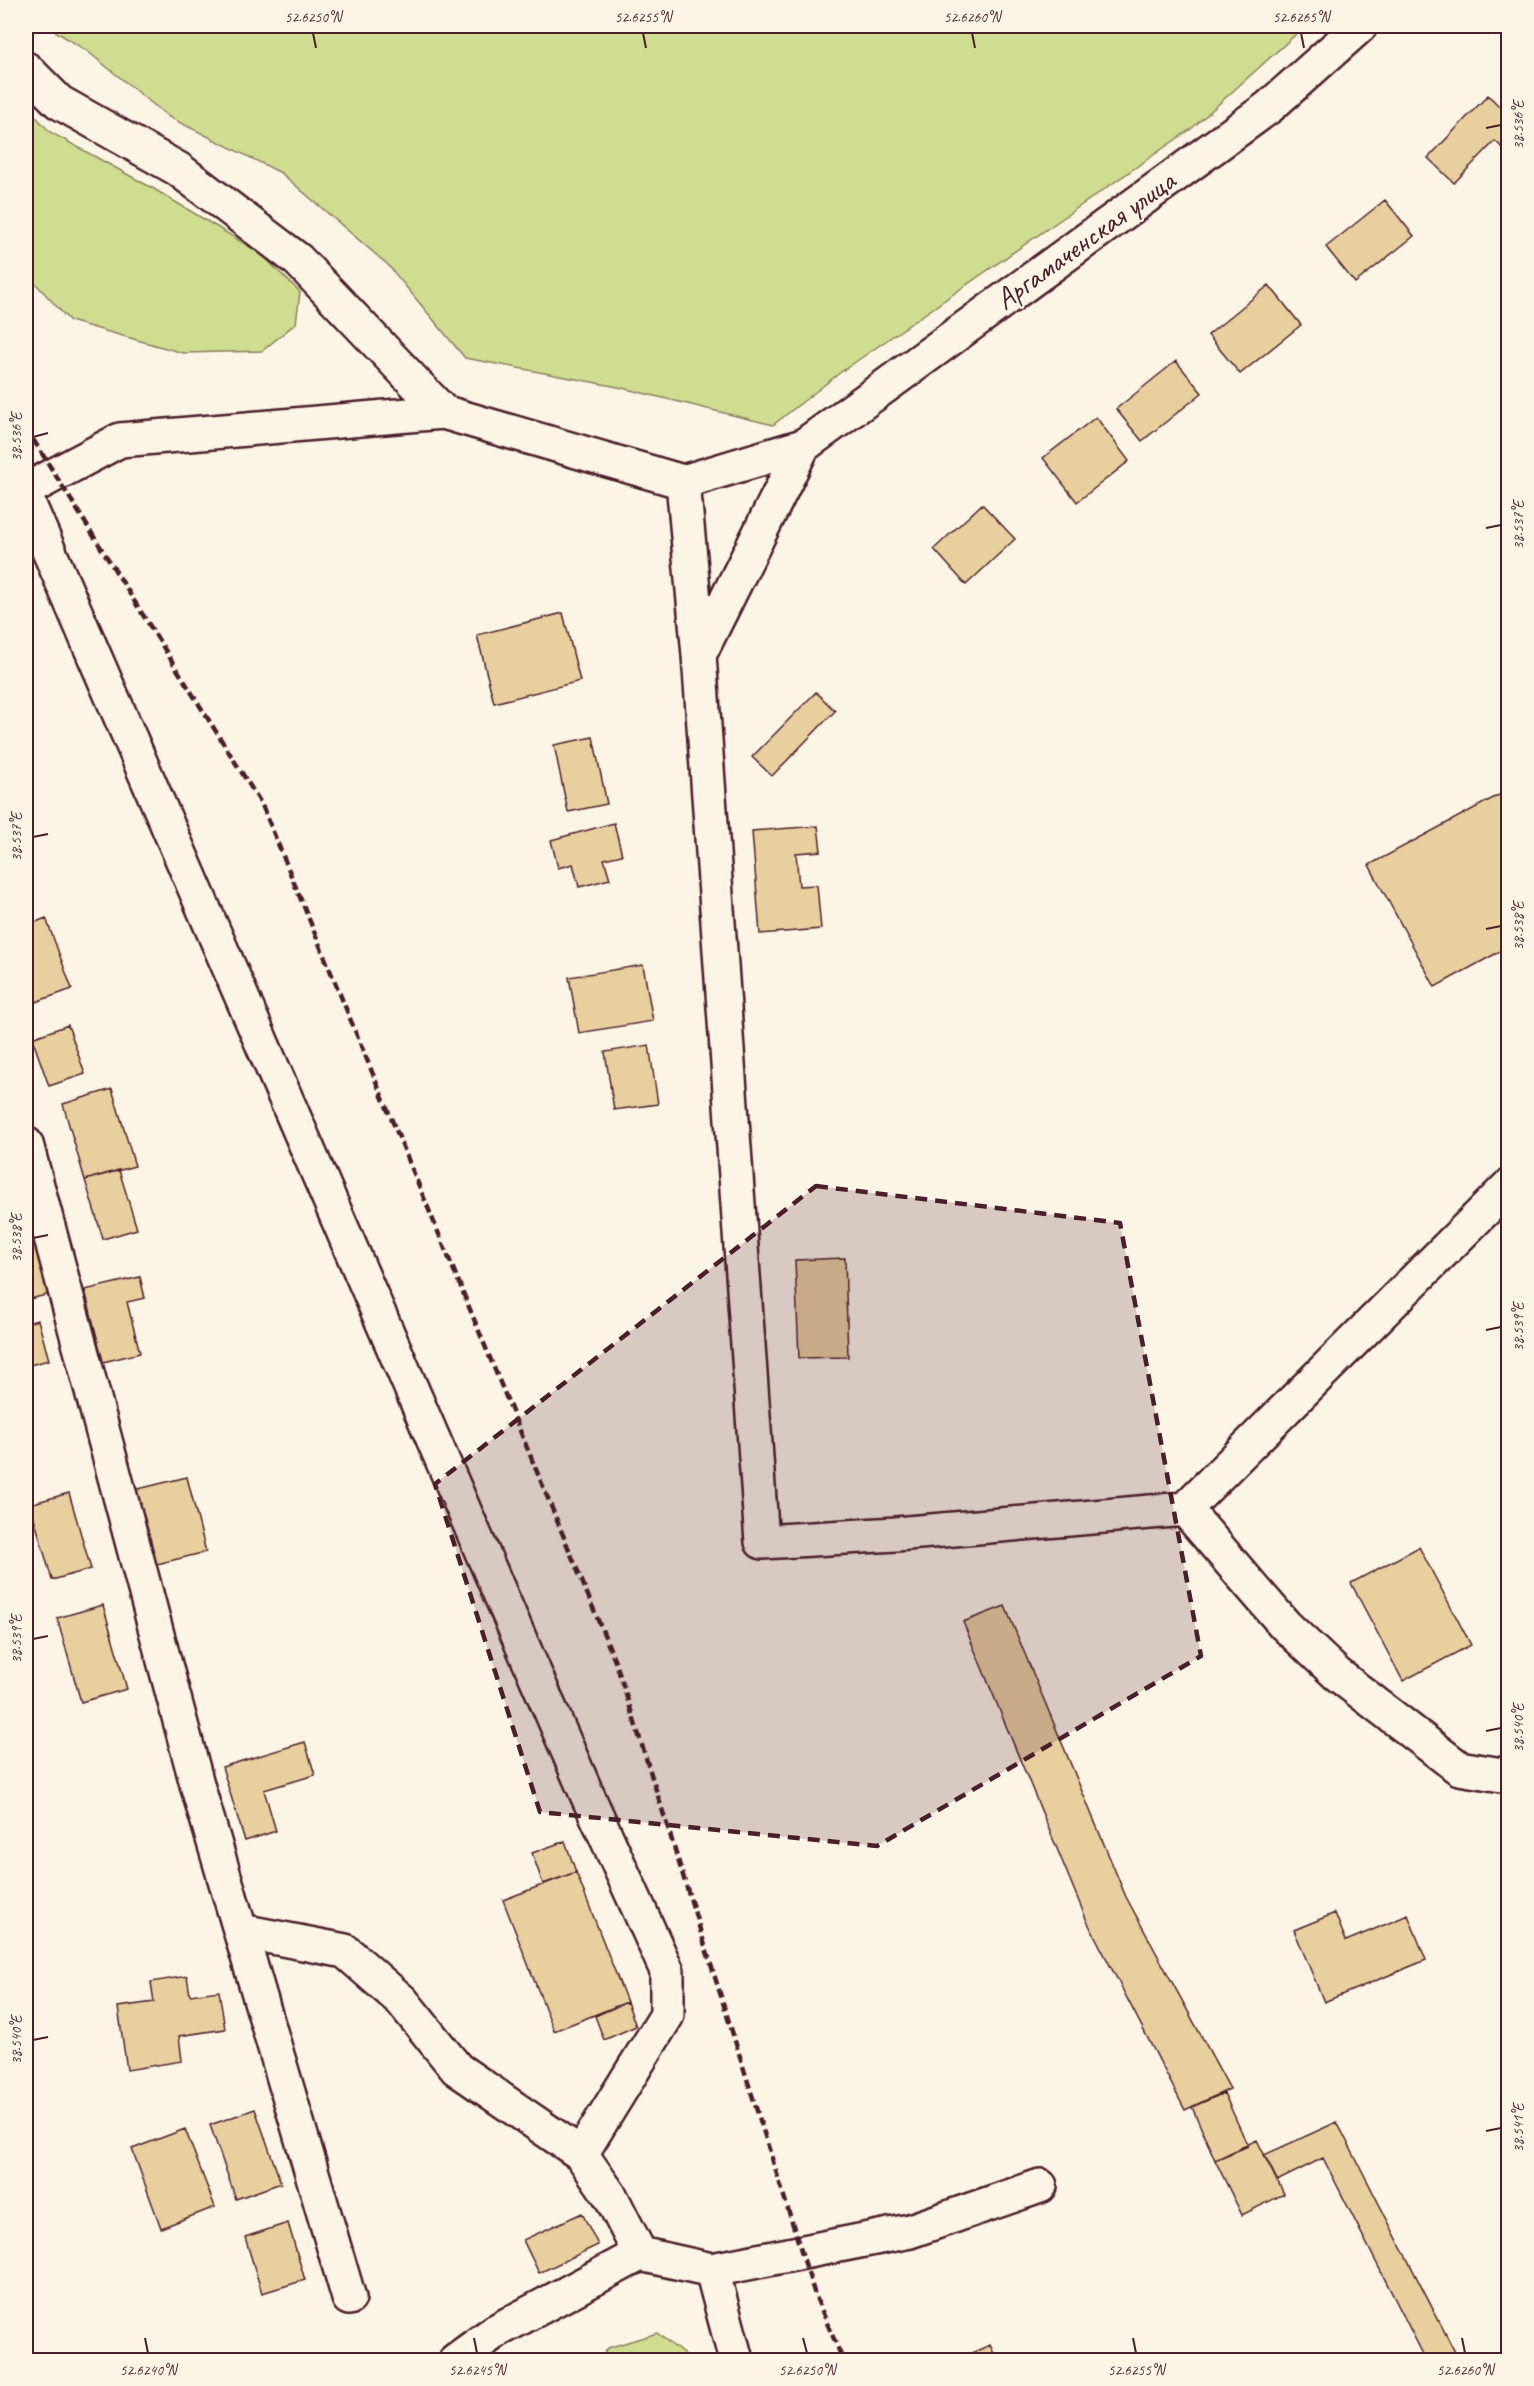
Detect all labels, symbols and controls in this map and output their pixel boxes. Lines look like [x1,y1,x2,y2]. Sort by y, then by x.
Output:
text: 52.6250°N [285,8,344,27]
text: 52.6255°N [615,8,674,27]
text: 52.6260°N [944,8,1003,27]
text: 52.6265°N [1273,8,1332,27]
text: 38.536°E [1509,98,1528,149]
street label: Аргамаченская улица [987,161,1184,318]
text: 38.536°E [7,410,26,461]
text: 38.537°E [1509,498,1528,549]
text: 38.537°E [7,810,26,861]
text: 38.538°E [1509,899,1528,950]
text: 38.538°E [7,1211,26,1262]
text: 38.539°E [1509,1300,1528,1351]
text: 38.539°E [7,1612,26,1663]
text: 38.540°E [1509,1701,1528,1752]
text: 38.540°E [7,2013,26,2064]
text: 38.541°E [1509,2101,1528,2152]
text: 52.6240°N [120,2361,179,2380]
text: 52.6245°N [449,2361,508,2380]
text: 52.6250°N [779,2361,838,2380]
text: 52.6255°N [1108,2361,1167,2380]
text: 52.6260°N [1437,2361,1496,2380]

